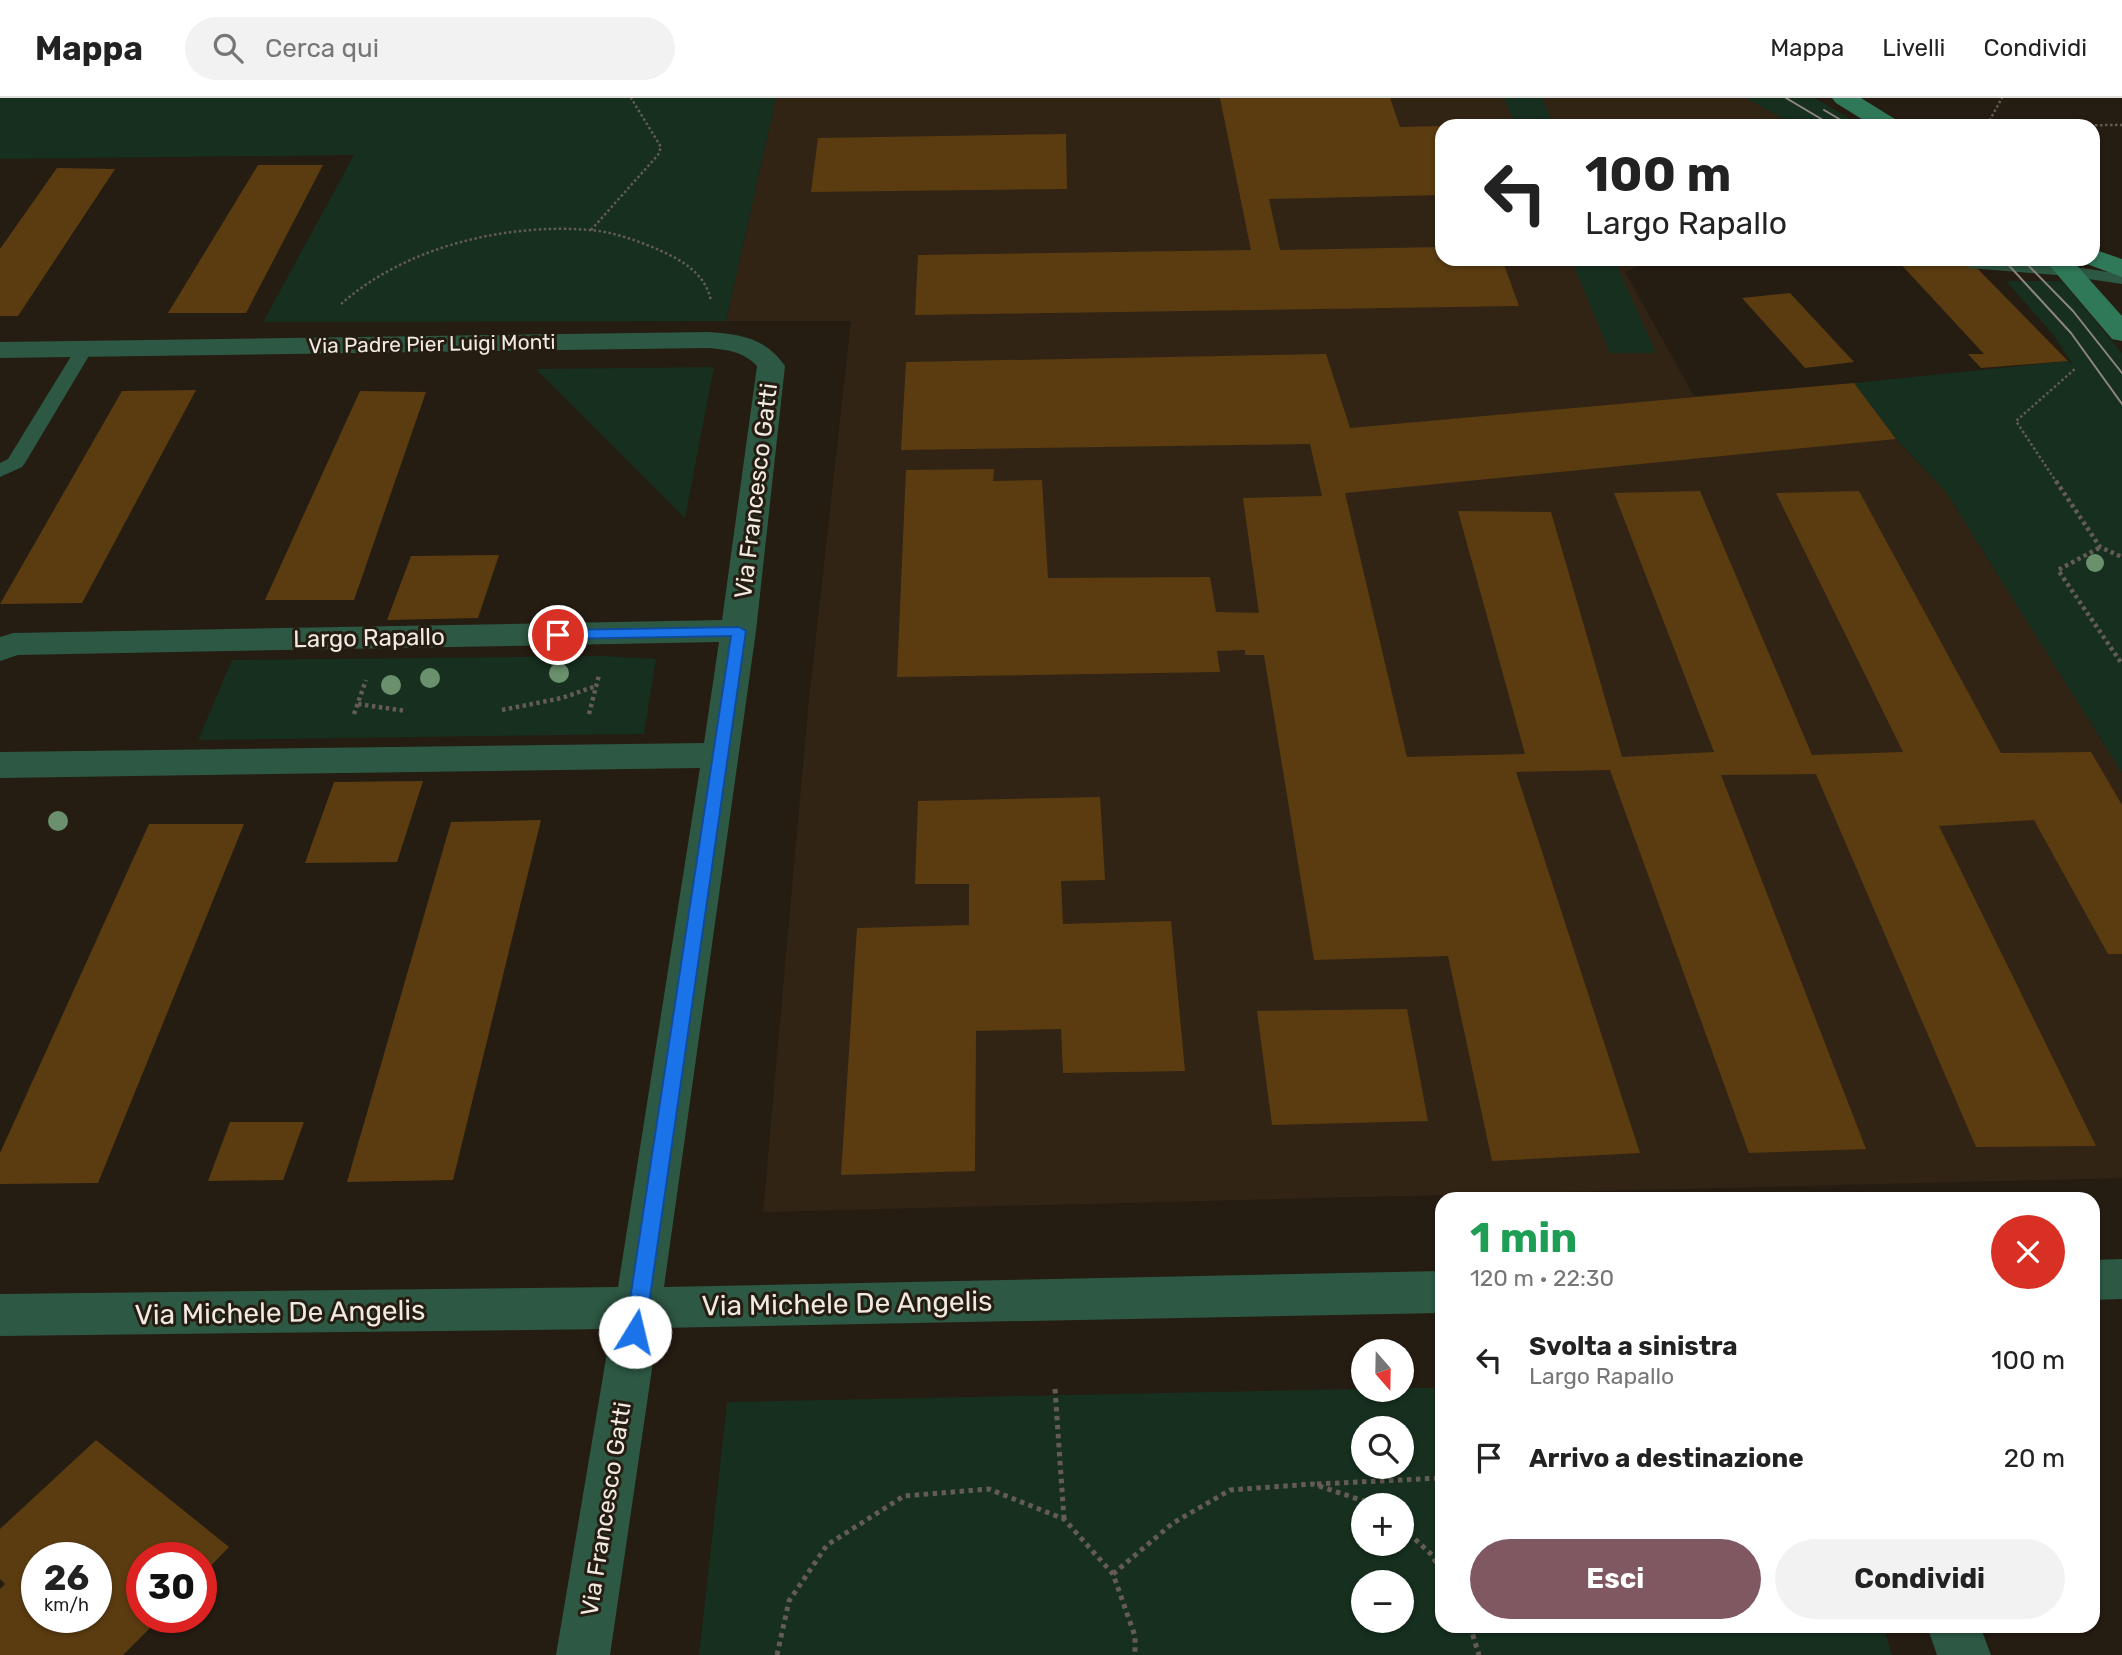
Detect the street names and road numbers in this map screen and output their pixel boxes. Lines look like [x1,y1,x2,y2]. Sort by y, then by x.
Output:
street label: Via Padre Pier Luigi Monti [308,329,556,358]
street label: Via Francesco Gatti [729,382,783,600]
street label: Largo Rapallo [293,623,445,653]
street label: Via Michele De Angelis [701,1284,993,1323]
street label: Via Michele De Angelis [134,1293,426,1332]
street label: Via Francesco Gatti [575,1400,637,1618]

